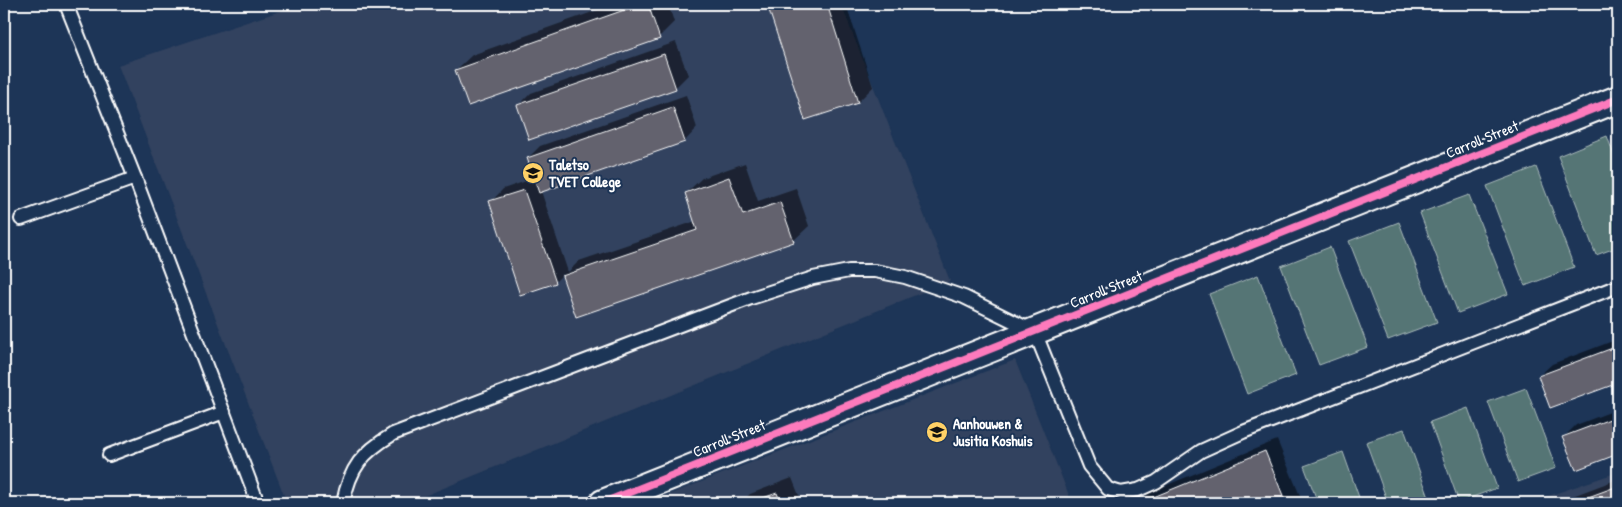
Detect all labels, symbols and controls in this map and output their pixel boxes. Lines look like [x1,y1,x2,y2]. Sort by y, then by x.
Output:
street label: Carroll Street [1443,115,1522,163]
place label: Taletso TVET College [548,154,621,193]
school or university icon: Taletso TVET College [521,161,545,185]
street label: Carroll Street [1067,265,1146,313]
place label: Aanhouwen & Jusitia Koshuis [953,413,1033,451]
street label: Carroll Street [690,414,769,462]
school or university icon: Aanhouwen & Jusitia Koshuis [925,420,949,444]

